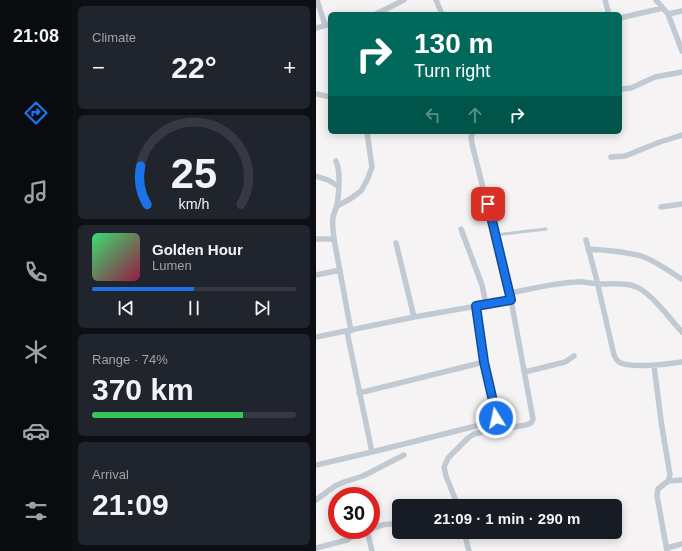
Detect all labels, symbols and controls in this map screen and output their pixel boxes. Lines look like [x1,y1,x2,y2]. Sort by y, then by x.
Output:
text: 21:08 [13,26,59,46]
icon: right [348,28,400,80]
text: 130 m [414,28,493,59]
text: Climate [92,30,136,45]
text: 22° [171,51,217,84]
text: − [92,55,105,80]
text: + [283,55,296,80]
text: Turn right [414,61,490,81]
icon: directions [22,99,50,127]
icon: left [422,104,444,126]
icon: ahead [464,104,486,126]
icon: right [506,104,528,126]
text: 25 [171,150,217,197]
icon: music [22,178,50,206]
pin [471,187,505,221]
icon: arrive [477,193,499,215]
text: km/h [179,195,210,211]
text: Golden Hour [152,241,243,258]
icon: phone [22,258,50,286]
text: Lumen [152,258,192,273]
icon: previous [115,297,137,319]
icon: pause [183,297,205,319]
icon: next [251,297,273,319]
icon: climate [22,338,50,366]
text: Range · 74% [92,352,168,367]
text: 370 km [92,373,194,406]
position arrow [475,397,517,439]
icon: car [22,417,50,445]
text: Arrival [92,467,129,482]
speed limit sign: 30 [328,487,380,539]
text: 21:09 [92,488,169,521]
icon: filters [22,497,50,525]
text: 21:09 · 1 min · 290 m [434,510,580,527]

